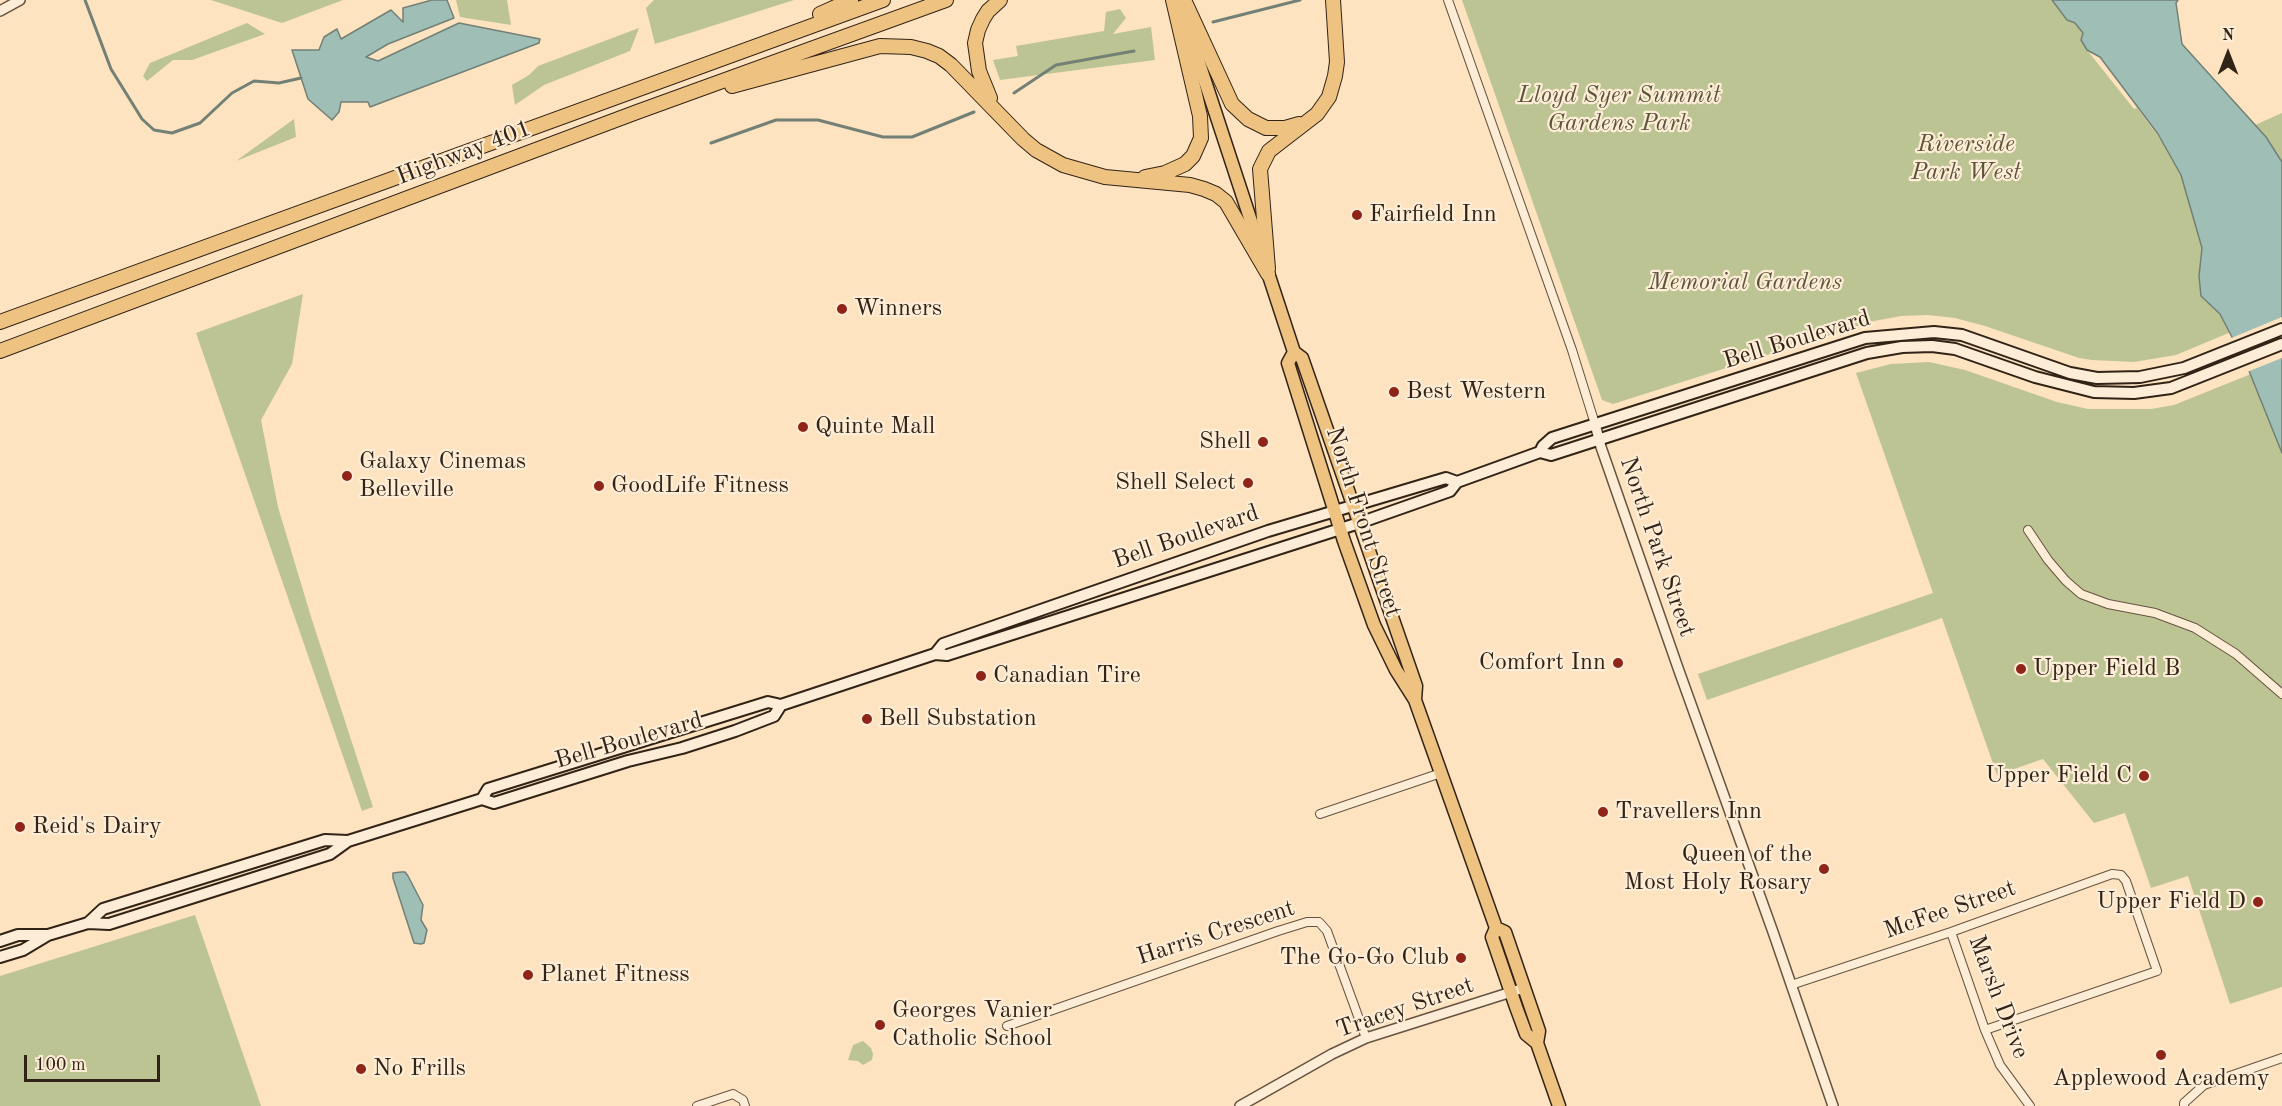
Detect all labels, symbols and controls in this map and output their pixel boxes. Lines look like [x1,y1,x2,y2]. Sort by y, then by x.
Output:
north arrow [2198,24,2258,84]
text: N [2222,28,2234,44]
park label: Lloyd Syer Summit Gardens Park [1517,82,1721,138]
street label: Highway 401 [393,114,535,192]
park label: Riverside Park West [1911,131,2021,187]
place label: Fairfield Inn [1369,201,1497,229]
marker: Fairfield Inn [1350,208,1364,222]
park label: Memorial Gardens [1648,269,1842,297]
place label: Winners [854,295,942,323]
marker: Winners [835,302,849,316]
street label: Bell Boulevard [1720,304,1874,376]
place label: Best Western [1406,378,1546,406]
marker: Best Western [1387,385,1401,399]
place label: Quinte Mall [815,413,935,441]
marker: Quinte Mall [796,420,810,434]
street label: North Front Street [1319,423,1407,621]
place label: Shell [1199,428,1251,456]
marker: Shell [1256,435,1270,449]
place label: Galaxy Cinemas Belleville [359,448,526,504]
street label: North Park Street [1613,453,1701,641]
marker: Galaxy Cinemas Belleville [340,469,354,483]
place label: Shell Select [1115,469,1236,497]
place label: GoodLife Fitness [611,472,789,500]
marker: Shell Select [1241,476,1255,490]
marker: GoodLife Fitness [592,479,606,493]
street label: Bell Boulevard [1109,499,1263,575]
place label: Comfort Inn [1479,649,1606,677]
place label: Upper Field B [2033,655,2180,683]
marker: Comfort Inn [1611,656,1625,670]
place label: Canadian Tire [993,662,1141,690]
marker: Upper Field B [2014,662,2028,676]
marker: Canadian Tire [974,669,988,683]
place label: Bell Substation [879,705,1037,733]
street label: Bell Boulevard [552,706,706,776]
marker: Bell Substation [860,712,874,726]
place label: Upper Field C [1985,762,2132,790]
marker: Upper Field C [2137,769,2151,783]
place label: Travellers Inn [1615,798,1762,826]
marker: Travellers Inn [1596,805,1610,819]
place label: Reid's Dairy [32,813,162,841]
marker: Reid's Dairy [13,820,27,834]
place label: Queen of the Most Holy Rosary [1624,841,1812,897]
marker: Queen of the Most Holy Rosary [1817,862,1831,876]
street label: McFee Street [1880,874,2020,946]
place label: Upper Field D [2097,888,2246,916]
street label: Harris Crescent [1133,894,1299,972]
marker: Upper Field D [2251,895,2265,909]
street label: Marsh Drive [1961,931,2035,1063]
place label: The Go-Go Club [1279,944,1449,972]
marker: The Go-Go Club [1454,951,1468,965]
place label: Planet Fitness [540,961,690,989]
marker: Planet Fitness [521,968,535,982]
street label: Tracey Street [1333,971,1477,1045]
place label: Georges Vanier Catholic School [892,997,1052,1053]
marker: Georges Vanier Catholic School [873,1018,887,1032]
scale bar [27,1043,164,1081]
marker: Applewood Academy [2154,1048,2168,1062]
place label: No Frills [373,1055,466,1083]
text: 100 m [35,1056,86,1074]
marker: No Frills [354,1062,368,1076]
place label: Applewood Academy [2052,1065,2270,1093]

